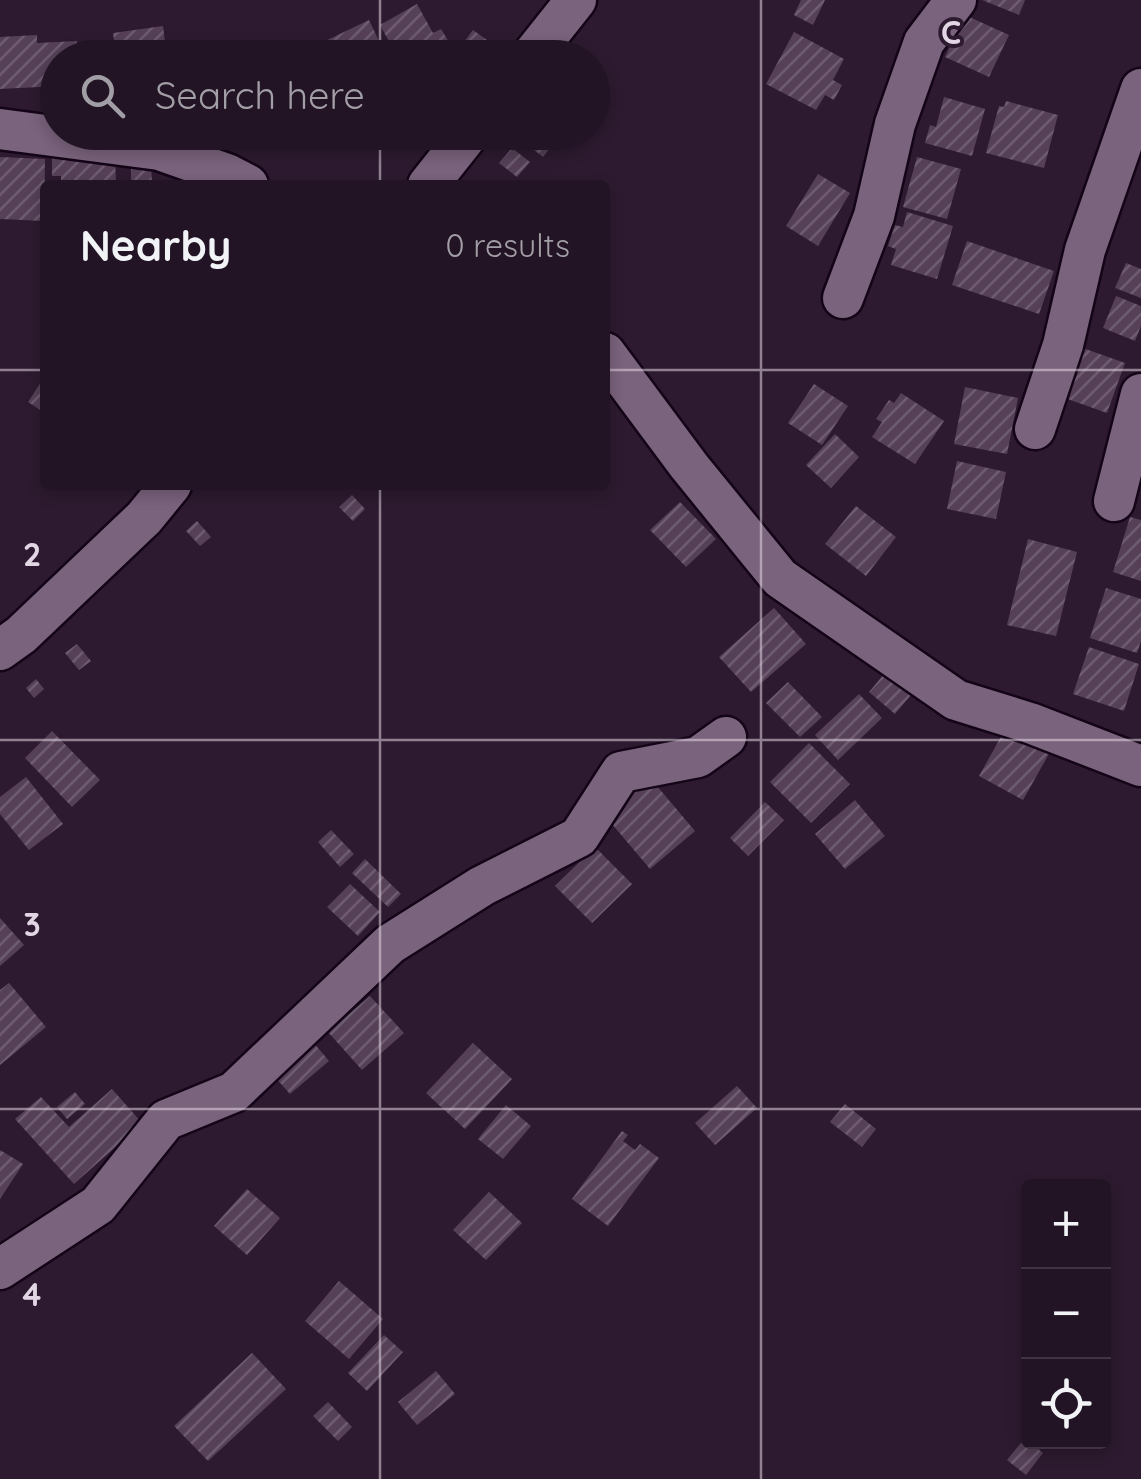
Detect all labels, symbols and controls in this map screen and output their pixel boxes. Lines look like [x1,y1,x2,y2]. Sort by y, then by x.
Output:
text: C [941,12,961,52]
search box [40,40,610,150]
icon: search [75,68,130,123]
text: Search here [155,71,365,119]
text: Nearby [80,219,231,272]
text: 0 results [446,225,570,265]
text: 2 [23,534,41,574]
text: 3 [23,904,41,944]
map controls [1021,1179,1111,1449]
button: + [1021,1179,1111,1269]
button: − [1021,1269,1111,1359]
text: 4 [23,1274,42,1314]
button: locate [1021,1359,1111,1449]

